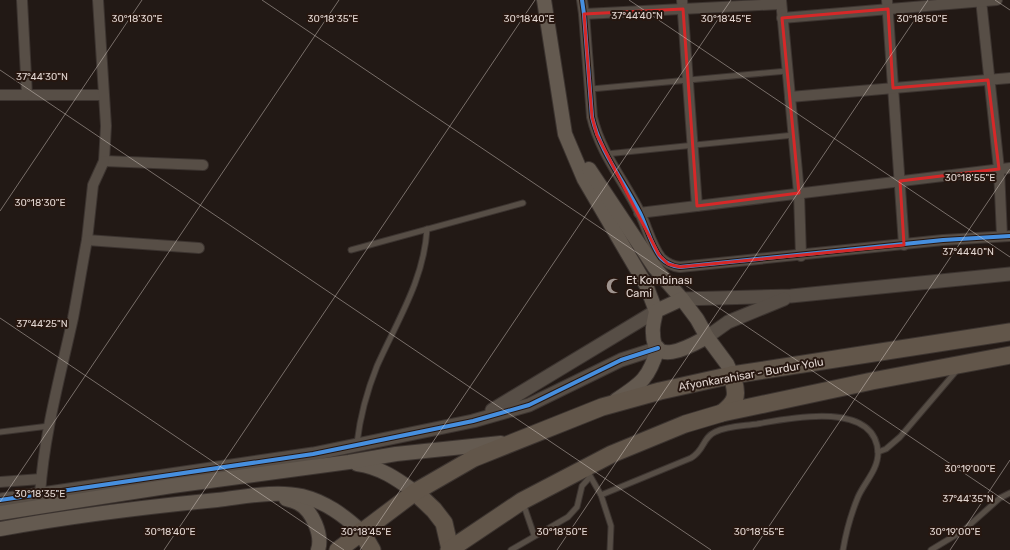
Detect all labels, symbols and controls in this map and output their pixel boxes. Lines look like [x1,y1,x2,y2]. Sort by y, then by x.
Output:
text: 37°44'40"N [611,10,663,22]
text: 30°18'30"E [111,13,163,25]
text: 30°18'35"E [308,13,358,25]
text: 30°18'40"E [504,13,554,25]
text: 30°18'45"E [701,13,751,25]
text: 30°18'50"E [896,13,948,25]
text: 37°44'30"N [16,71,68,83]
text: 30°18'55"E [945,172,995,184]
text: 30°18'30"E [14,197,66,209]
text: 37°44'40"N [942,246,994,258]
place label: Et Kombinası Cami [626,274,692,300]
mosque icon: Et Kombinası Cami [605,277,623,295]
text: 37°44'25"N [16,318,68,330]
street label: Afyonkarahisar - Burdur Yolu [678,355,825,394]
text: 30°19'00"E [944,463,996,475]
text: 30°18'35"E [15,488,65,500]
text: 37°44'35"N [942,493,994,505]
text: 30°18'40"E [145,526,195,538]
text: 30°18'45"E [341,526,391,538]
text: 30°18'50"E [536,526,588,538]
text: 30°18'55"E [734,526,784,538]
text: 30°19'00"E [929,526,981,538]

